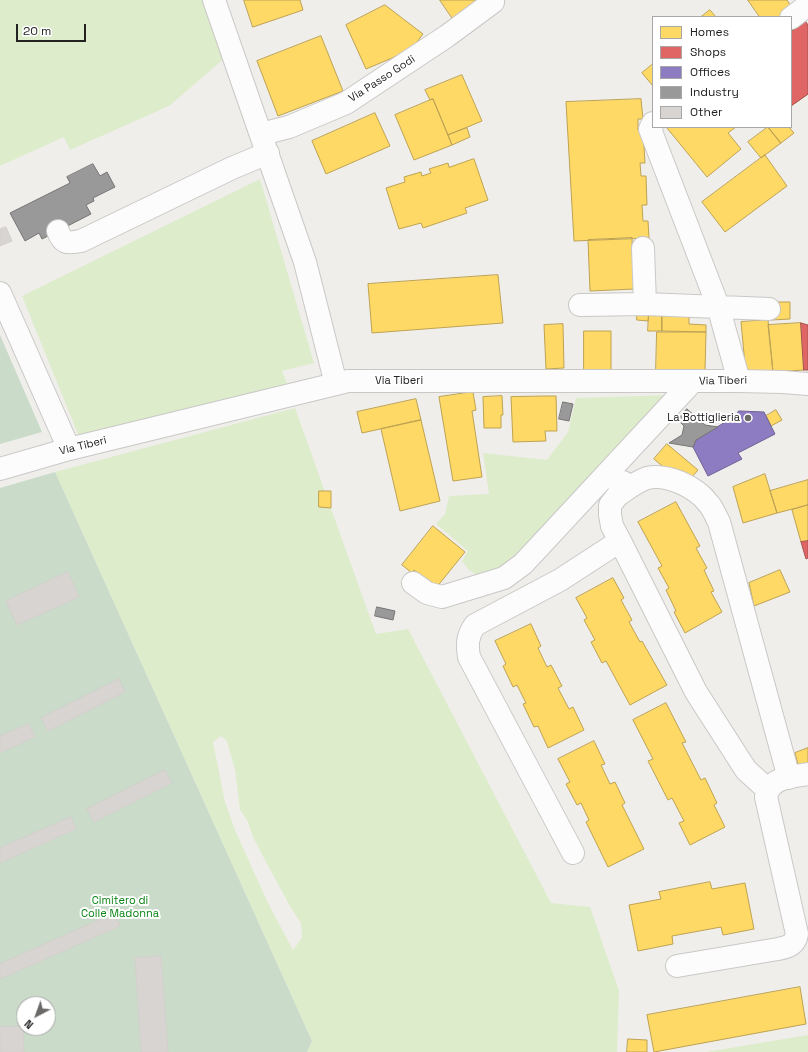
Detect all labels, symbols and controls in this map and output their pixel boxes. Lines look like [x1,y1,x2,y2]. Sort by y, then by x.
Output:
scale bar [18,16,88,42]
legend [652,16,792,128]
text: 20 m [23,23,51,39]
text: Homes [690,24,729,40]
text: Shops [690,44,726,60]
street label: Via Passo Godi [346,53,418,105]
text: Offices [690,64,730,80]
text: Industry [690,84,739,100]
text: Other [690,104,723,120]
street label: Via Tiberi [375,374,423,388]
street label: Via Tiberi [699,374,747,388]
place label: La Bottiglieria [667,411,740,425]
marker: La Bottiglieria [743,413,753,423]
street label: Via Tiberi [58,434,108,458]
park label: Cimitero di Colle Madonna [81,894,159,920]
north arrow [16,996,56,1036]
text: N [21,1017,36,1032]

